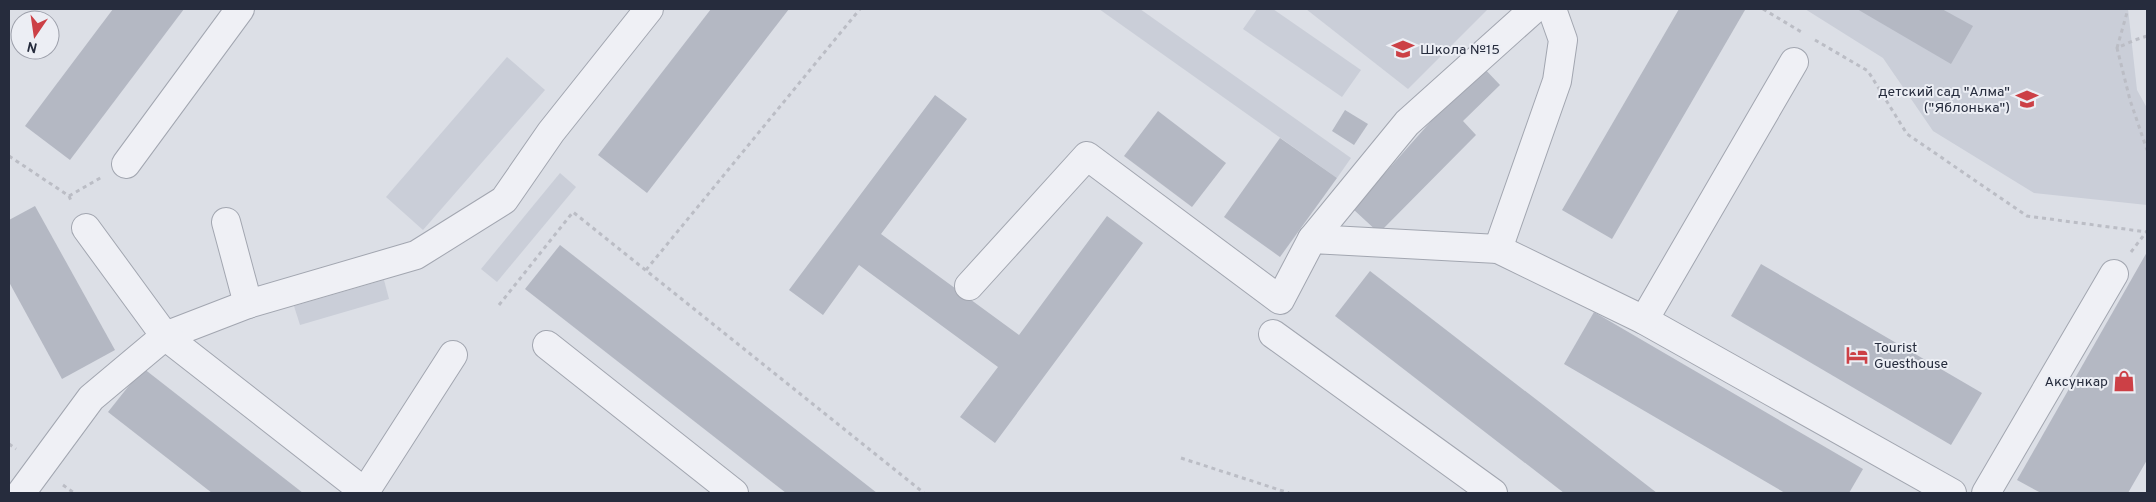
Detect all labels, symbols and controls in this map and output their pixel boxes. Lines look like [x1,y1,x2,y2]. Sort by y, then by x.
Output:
north arrow [10,10,60,60]
school or university icon: Школа №15 [1390,36,1416,62]
text: N [26,37,39,56]
place label: Школа №15 [1420,42,1500,59]
place label: детский сад "Алма" ("Яблонька") [1878,84,2010,117]
school or university icon: детский сад "Алма" ("Яблонька") [2014,86,2040,112]
place label: Tourist Guesthouse [1874,340,1948,373]
hotel icon: Tourist Guesthouse [1844,342,1870,368]
shop icon: Аксункар [2111,368,2137,394]
place label: Аксункар [2044,374,2108,391]

